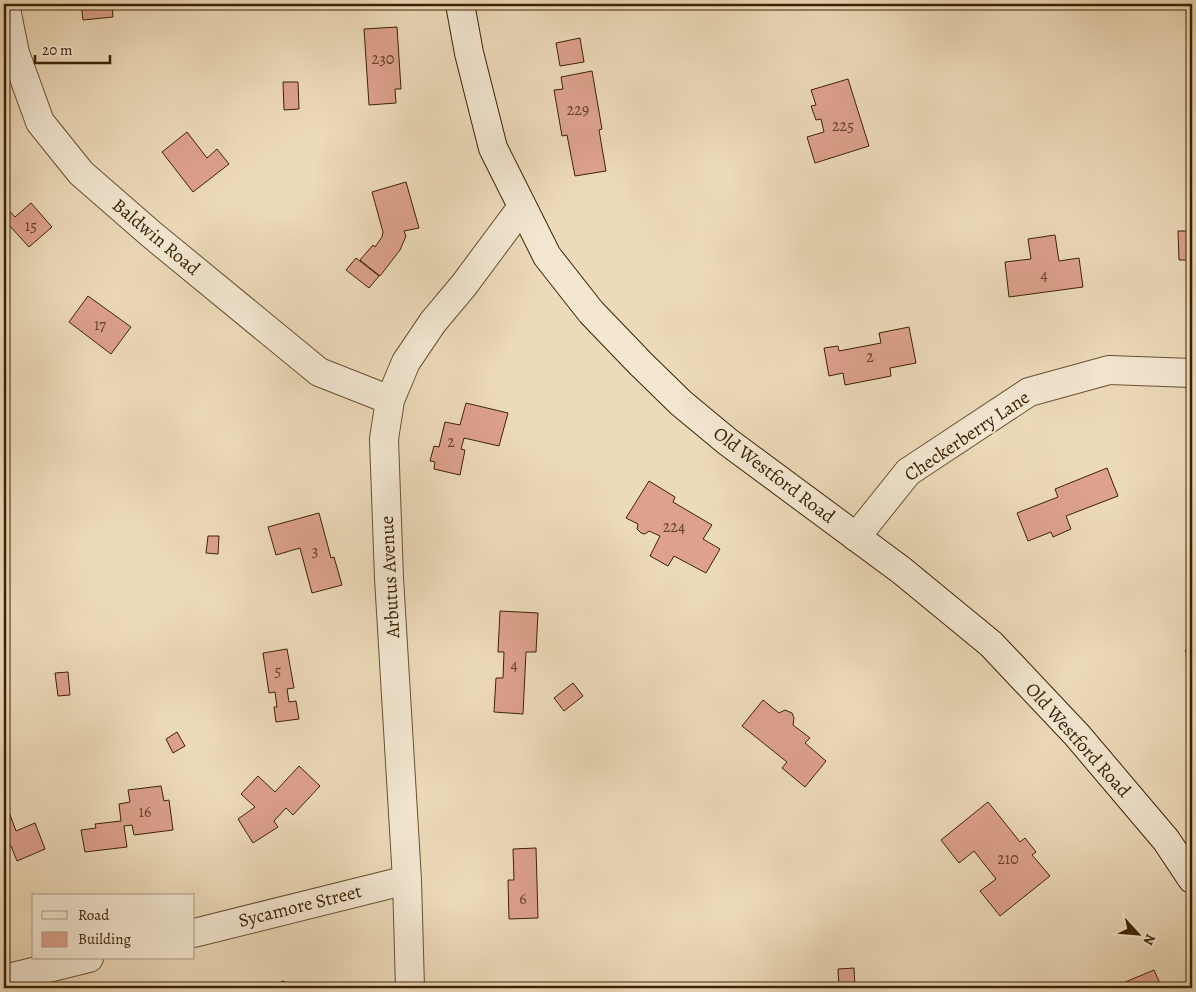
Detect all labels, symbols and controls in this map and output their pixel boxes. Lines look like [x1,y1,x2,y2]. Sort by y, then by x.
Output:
scale bar [35,32,110,64]
text: 20 m [42,40,73,60]
house number: 230 [372,48,394,70]
house number: 229 [567,99,589,121]
house number: 225 [832,115,854,137]
street label: Baldwin Road [106,192,206,282]
house number: 15 [25,215,37,237]
house number: 4 [1040,264,1048,286]
house number: 17 [94,314,106,336]
house number: 2 [866,346,874,368]
street label: Checkerberry Lane [899,384,1035,488]
street label: Old Westford Road [708,421,841,530]
house number: 2 [447,431,455,453]
street label: Arbutus Avenue [374,515,406,640]
house number: 224 [663,516,685,538]
house number: 3 [312,540,318,562]
house number: 4 [510,654,518,676]
house number: 5 [275,660,282,682]
street label: Old Westford Road [1019,677,1137,804]
house number: 16 [139,801,151,823]
house number: 210 [997,848,1019,870]
street label: Sycamore Street [236,878,364,934]
house number: 6 [519,888,527,910]
legend [32,894,195,960]
text: Road [78,905,110,925]
north arrow [1114,910,1164,960]
text: Building [78,929,131,949]
text: N [1138,931,1160,948]

